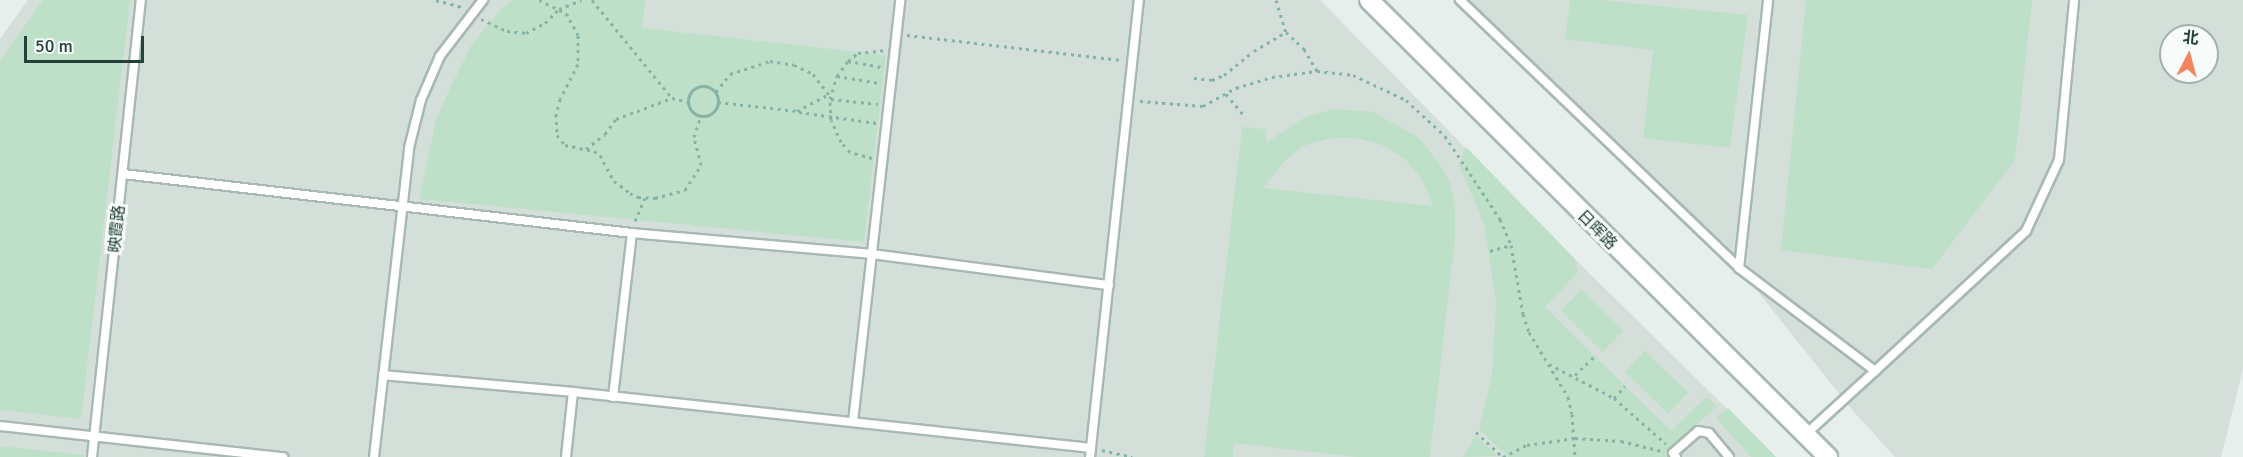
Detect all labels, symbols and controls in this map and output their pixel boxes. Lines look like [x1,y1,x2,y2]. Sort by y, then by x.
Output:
scale bar [27,24,147,62]
north arrow [2159,24,2219,84]
text: 北 [2182,27,2200,49]
text: 50 m [35,35,73,57]
street label: 映霞路 [105,204,129,254]
street label: 日晖路 [1573,206,1621,254]

